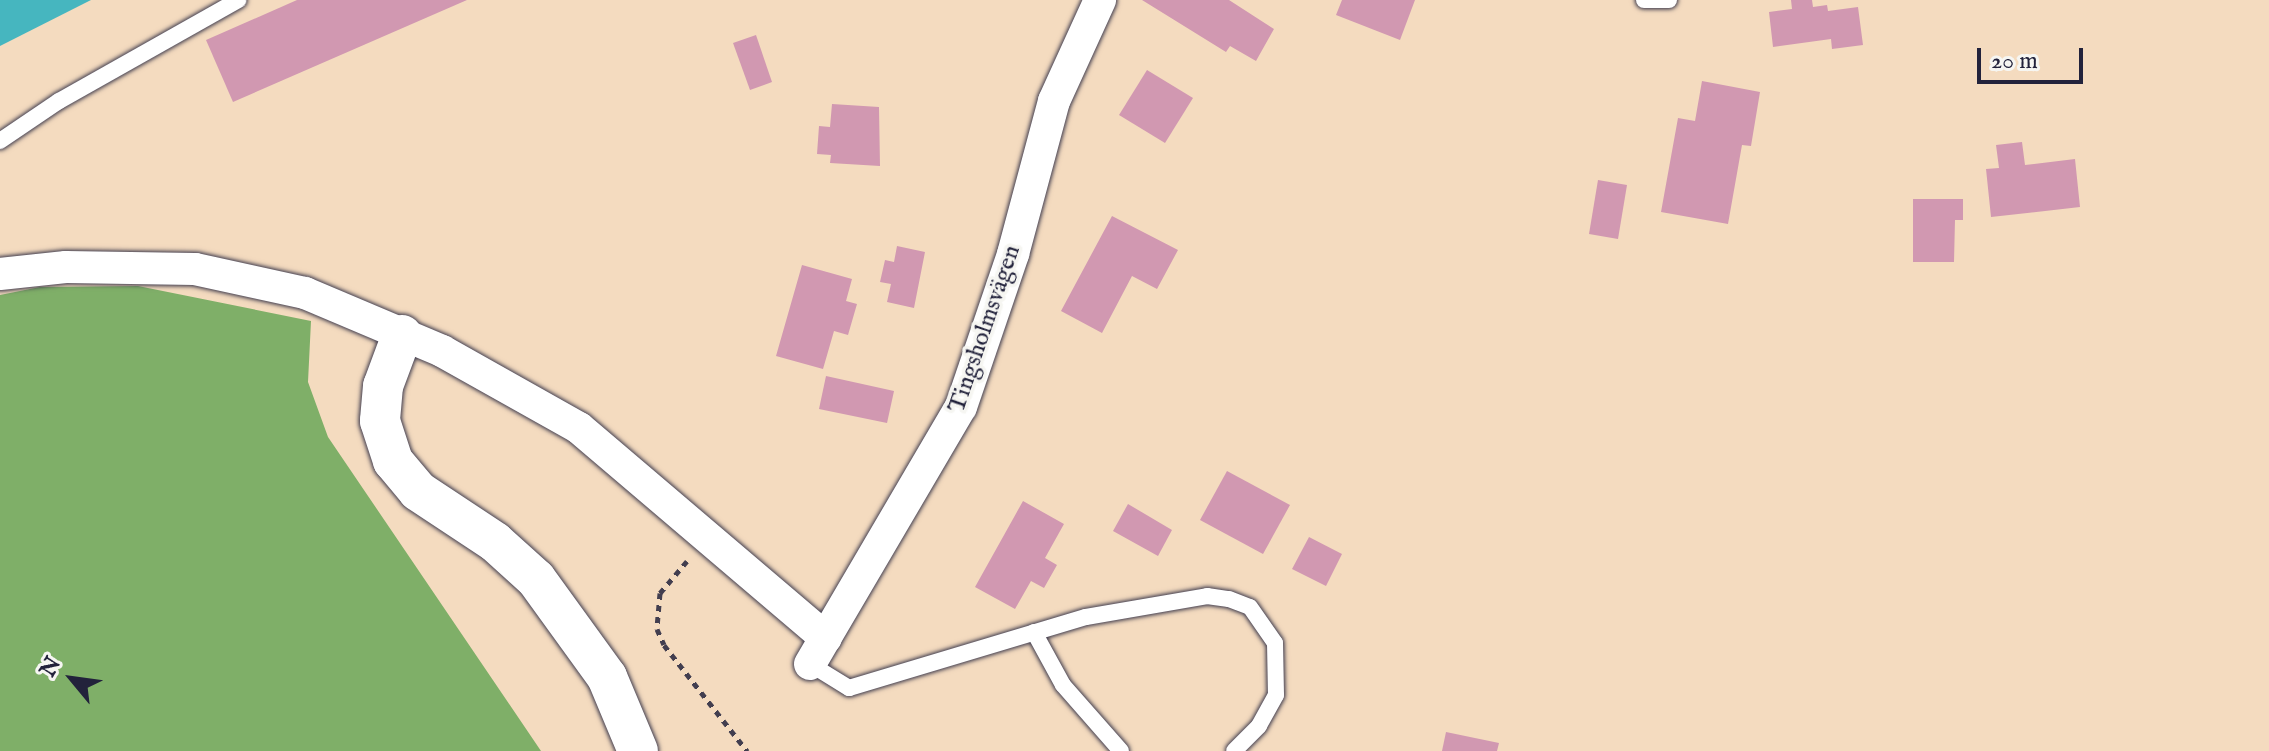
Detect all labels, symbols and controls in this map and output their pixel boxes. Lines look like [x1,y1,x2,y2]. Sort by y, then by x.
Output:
scale bar [1981,32,2087,82]
text: 20 m [1991,46,2038,77]
street label: Tingsholmsvägen [943,242,1027,416]
north arrow [32,639,112,719]
text: N [34,652,68,682]

